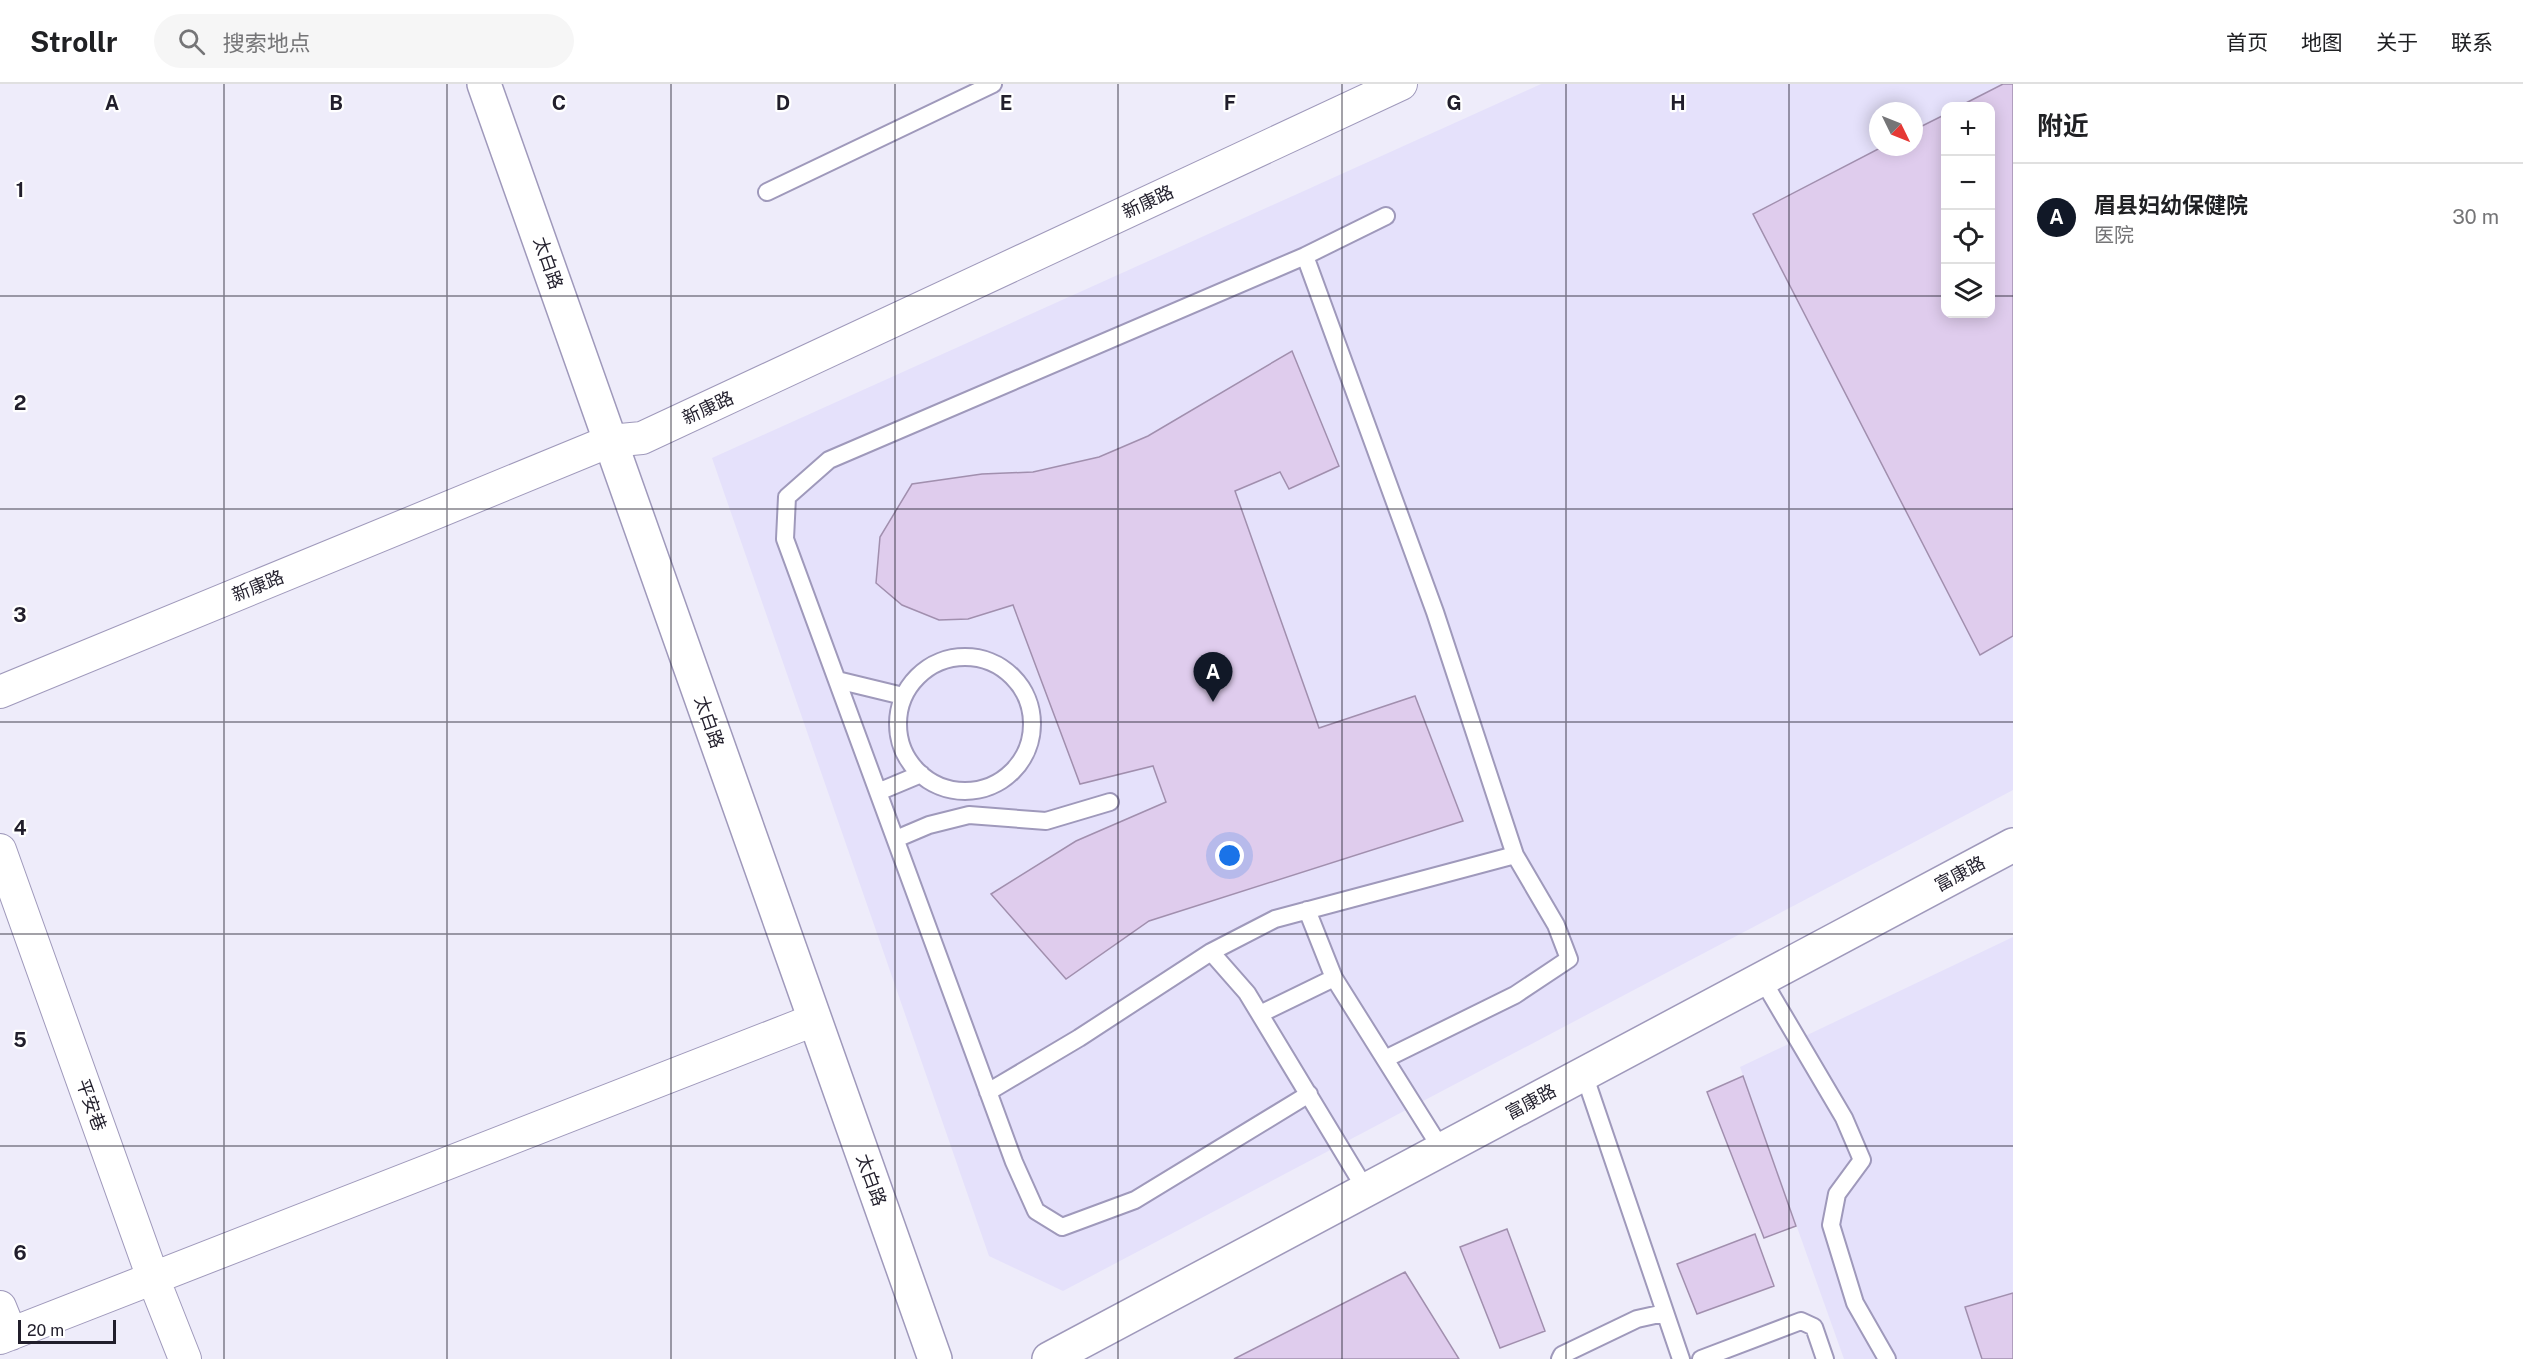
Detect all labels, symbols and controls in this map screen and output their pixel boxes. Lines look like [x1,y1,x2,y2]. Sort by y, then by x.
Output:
search box [154,14,574,68]
text: Strollr [30,25,118,58]
icon: search [175,25,208,58]
text: 搜索地点 [223,30,311,56]
text: 首页 [2226,30,2268,55]
text: 地图 [2301,30,2343,55]
text: 关于 [2376,30,2418,55]
text: 联系 [2451,30,2493,55]
text: A [105,91,119,115]
text: B [329,91,343,115]
text: C [552,91,566,115]
text: D [776,91,790,115]
text: E [1000,91,1012,115]
text: F [1224,91,1236,115]
text: G [1446,91,1462,115]
text: H [1670,91,1686,115]
north arrow [1869,102,1923,156]
map controls [1941,102,1995,318]
button: + [1941,102,1995,156]
text: 附近 [2037,110,2089,141]
button: − [1941,156,1995,210]
text: 1 [16,178,24,202]
street label: 新康路 [1119,181,1177,222]
text: 眉县妇幼保健院 [2094,192,2248,218]
text: A [2049,205,2064,229]
text: 30 m [2452,205,2499,229]
button: locate [1941,210,1995,264]
text: 医院 [2094,223,2134,247]
street label: 太白路 [530,234,567,292]
button: layers [1941,264,1995,318]
street label: 新康路 [679,387,737,428]
text: 2 [14,391,26,415]
street label: 新康路 [229,566,287,605]
text: 3 [13,603,27,627]
pin: A [1194,652,1232,702]
street label: 太白路 [691,693,728,751]
text: 4 [13,816,27,840]
your location [1215,841,1244,870]
street label: 富康路 [1931,852,1989,896]
text: 5 [13,1028,27,1052]
street label: 平安巷 [72,1076,111,1134]
street label: 富康路 [1502,1080,1560,1124]
street label: 太白路 [852,1151,891,1209]
text: 6 [13,1241,27,1265]
scale bar [18,1317,116,1344]
text: 20 m [27,1321,64,1340]

